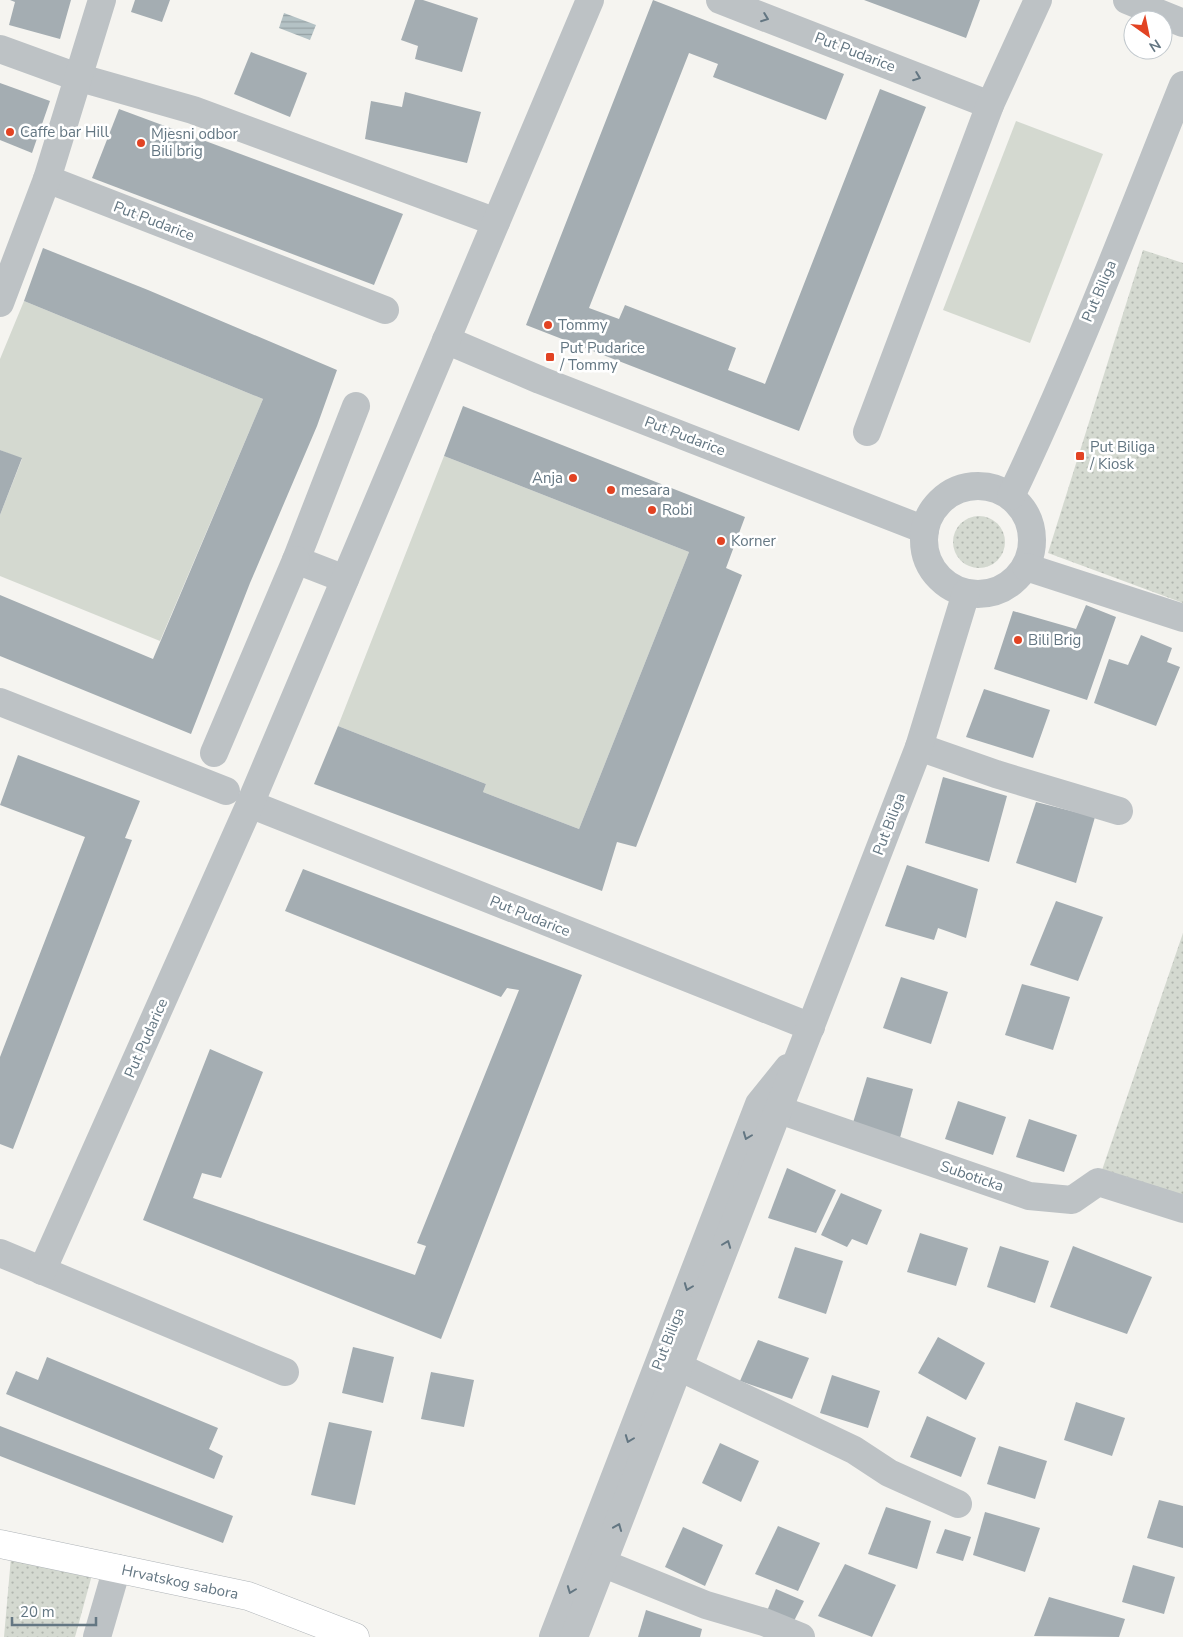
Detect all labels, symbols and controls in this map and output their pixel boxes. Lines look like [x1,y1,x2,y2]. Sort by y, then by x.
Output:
north arrow [1123,10,1173,60]
one-way arrow [760,11,769,22]
street label: Put Pudarice [812,27,898,77]
text: N [1145,35,1164,56]
one-way arrow [912,70,921,81]
place label: Caffe bar Hill [20,122,109,142]
place label: Mjesni odbor Bili brig [151,124,239,161]
marker: Caffe bar Hill [4,126,16,138]
marker: Mjesni odbor Bili brig [135,137,147,149]
street label: Put Pudarice [111,196,197,246]
street label: Put Biliga [1077,257,1121,325]
place label: Tommy [558,315,608,335]
marker: Tommy [542,319,554,331]
place label: Put Pudarice / Tommy [559,338,645,375]
marker: Put Pudarice / Tommy [544,351,556,363]
street label: Put Pudarice [642,411,728,461]
place label: Put Biliga / Kiosk [1089,437,1155,474]
marker: Put Biliga / Kiosk [1074,450,1086,462]
place label: Anja [532,468,563,488]
marker: Anja [567,472,579,484]
place label: mesara [621,480,670,500]
marker: mesara [605,484,617,496]
place label: Robi [662,500,692,520]
marker: Robi [646,504,658,516]
place label: Korner [731,531,776,551]
marker: Korner [715,535,727,547]
place label: Bili Brig [1028,630,1081,650]
marker: Bili Brig [1012,634,1024,646]
street label: Put Biliga [868,790,910,858]
street label: Put Pudarice [487,891,573,941]
street label: Put Pudarice [120,995,172,1081]
one-way arrow [743,1131,753,1140]
street label: Suboticka [938,1156,1006,1196]
one-way arrow [721,1241,731,1249]
one-way arrow [684,1282,694,1291]
street label: Put Biliga [647,1305,689,1373]
one-way arrow [625,1434,636,1443]
one-way arrow [612,1523,622,1531]
street label: Hrvatskog sabora [120,1560,240,1604]
one-way arrow [567,1586,577,1594]
scale bar [12,1594,96,1626]
text: 20 m [20,1602,55,1622]

